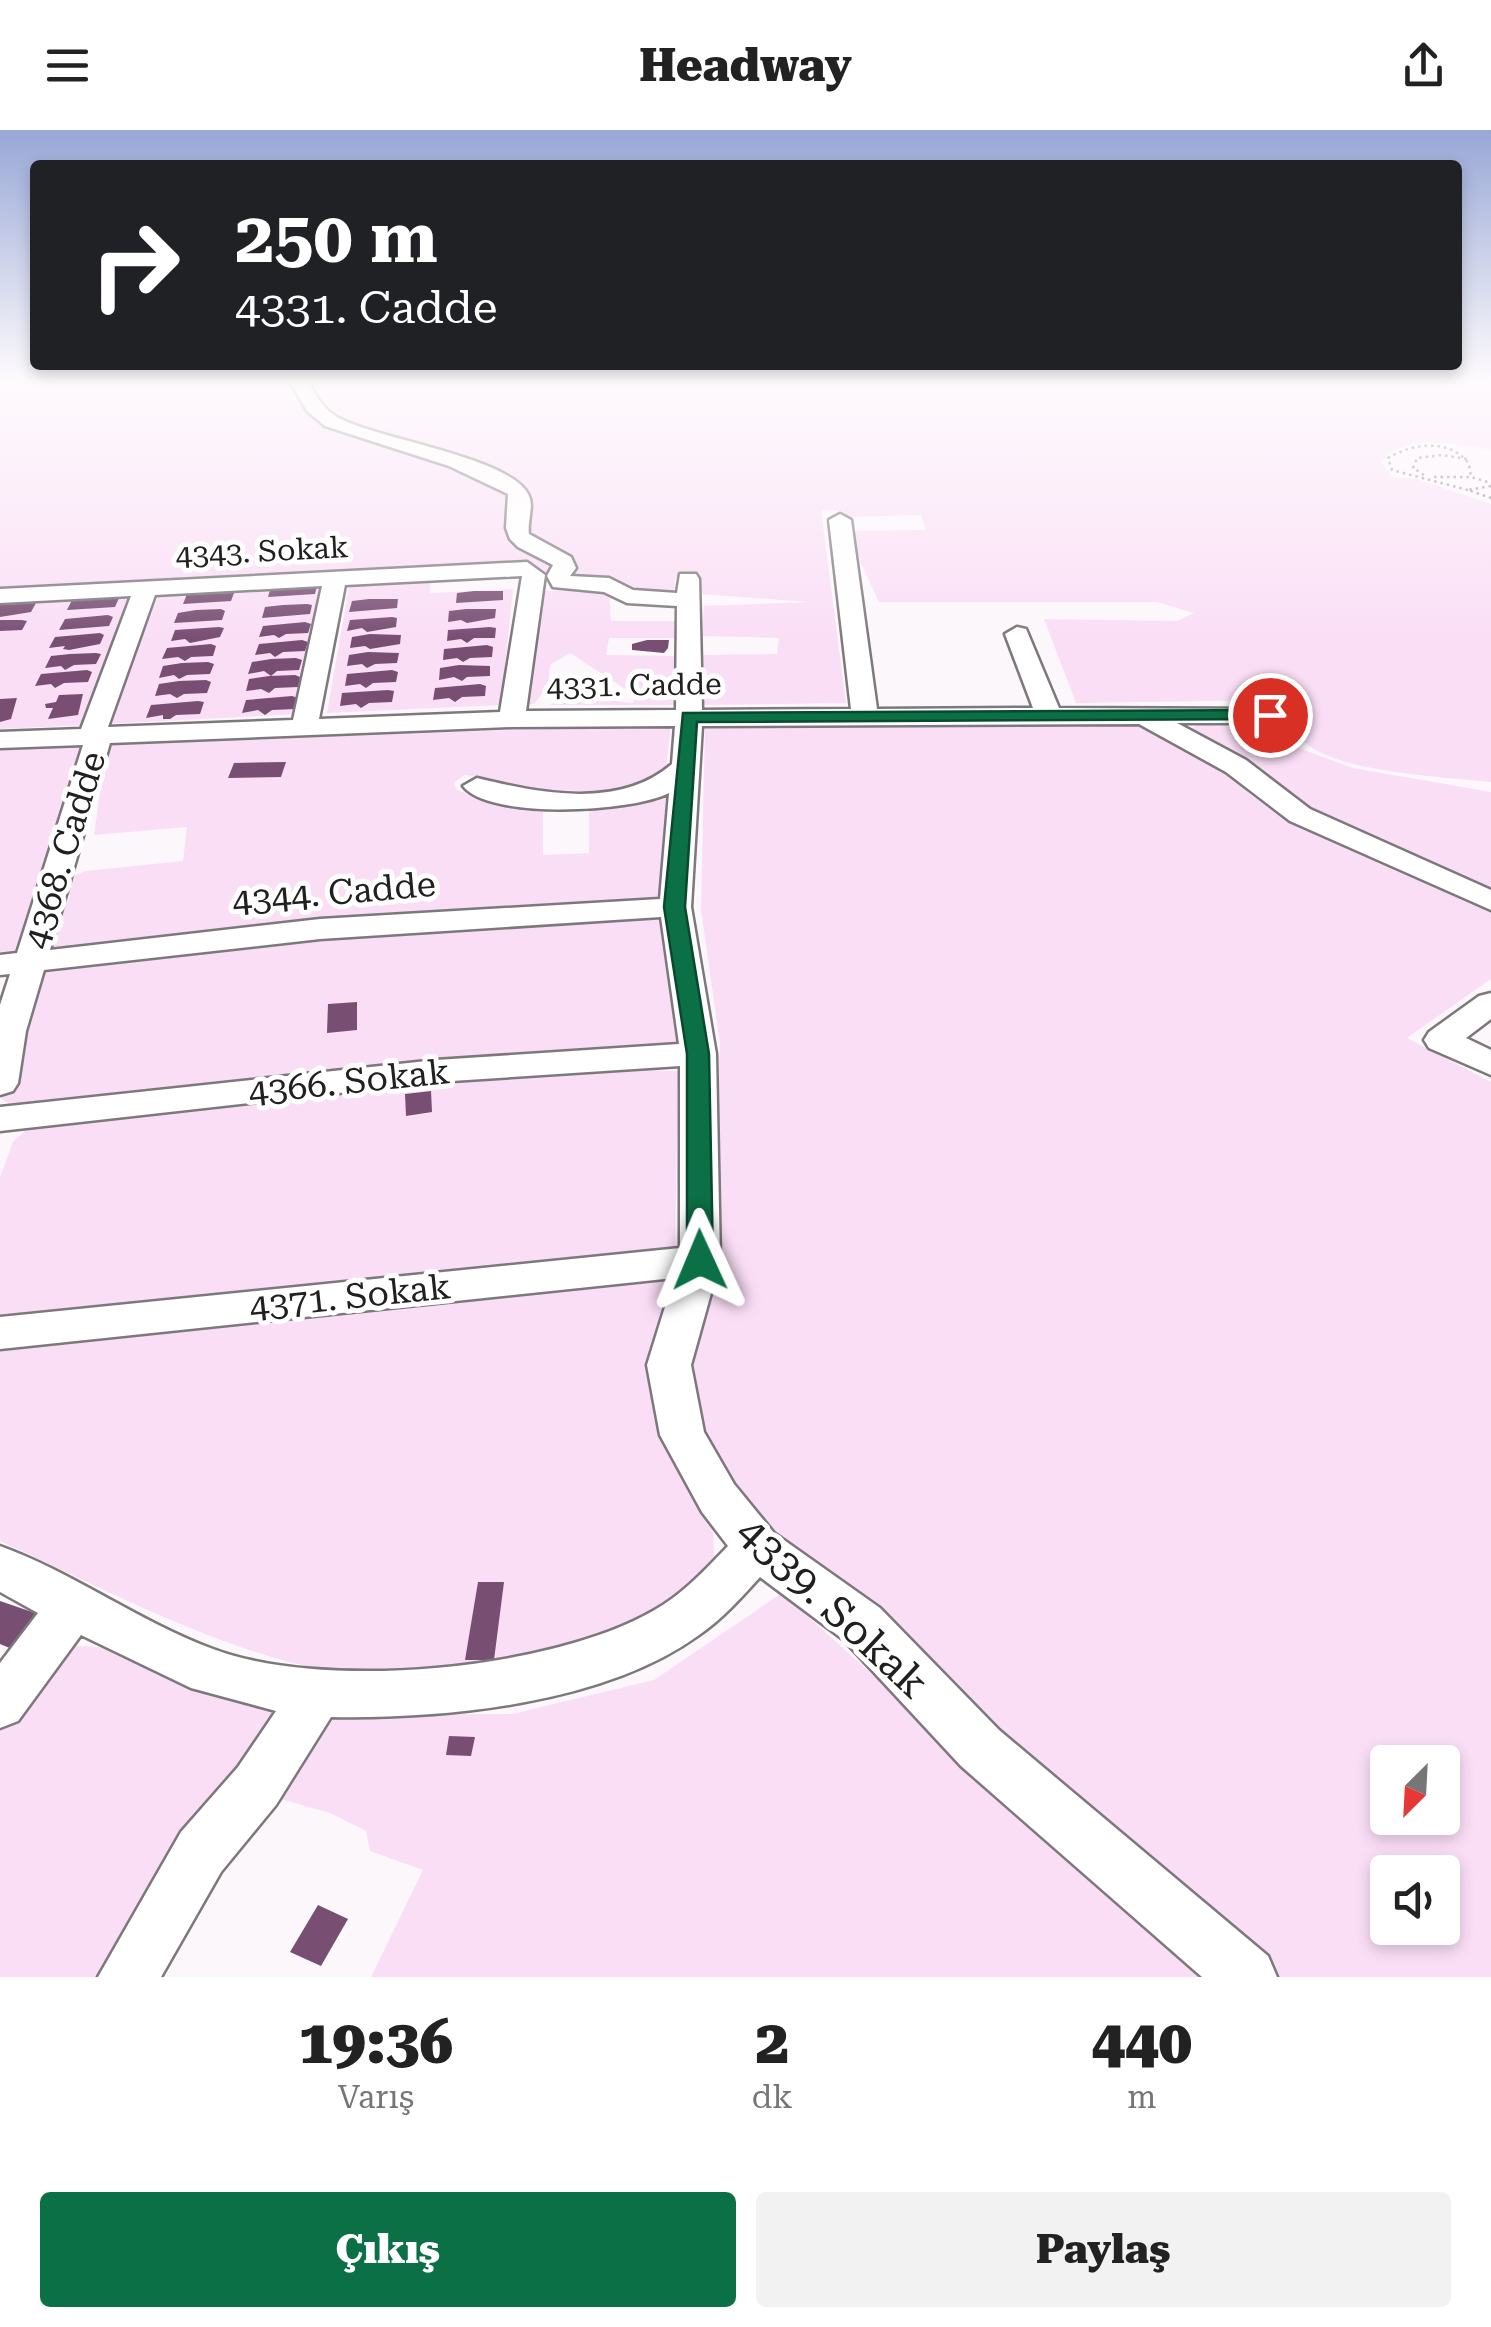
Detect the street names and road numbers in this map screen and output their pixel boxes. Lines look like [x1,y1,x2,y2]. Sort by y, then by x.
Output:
street label: 4343. Sokak [175,529,349,573]
street label: 4331. Cadde [546,666,722,704]
street label: 4368. Cadde [16,746,114,954]
street label: 4344. Cadde [231,864,437,922]
street label: 4366. Sokak [246,1051,452,1113]
street label: 4371. Sokak [247,1266,453,1328]
street label: 4339. Sokak [728,1506,938,1708]

